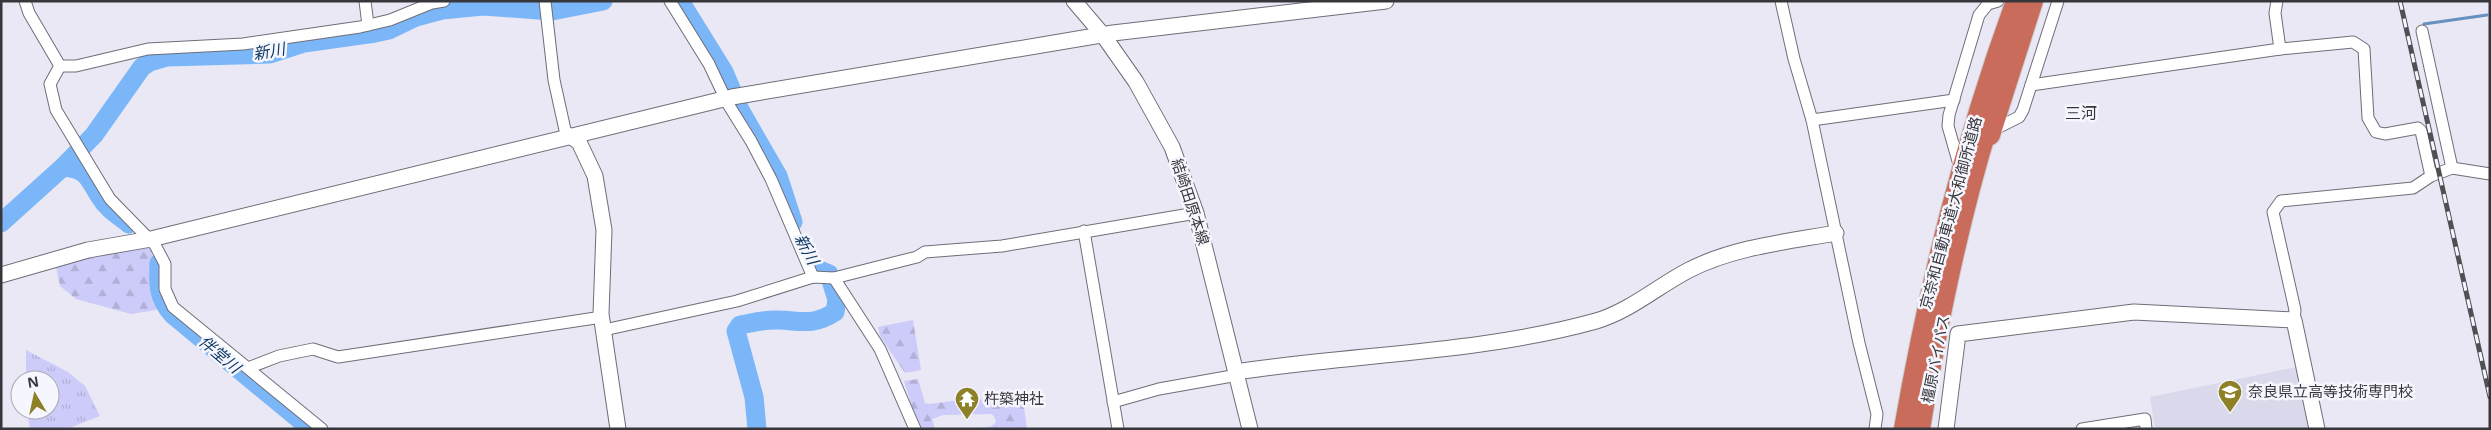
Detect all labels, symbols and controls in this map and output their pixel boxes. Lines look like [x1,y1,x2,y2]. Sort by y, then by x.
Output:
water label: 新川 [251,37,289,65]
district label: 三河 [2065,102,2097,124]
street label: 京奈和自動車道;大和御所道路 [1915,114,1985,311]
street label: 結崎田原本線 [1168,156,1214,248]
water label: 新川 [790,230,825,270]
street label: 橿原バイパス [1917,313,1953,405]
water label: 伴堂川 [195,330,247,379]
north arrow [10,370,60,420]
text: N [26,371,40,392]
school or university icon: 奈良県立高等技術専門校 [2217,379,2243,413]
place label: 奈良県立高等技術専門校 [2248,381,2413,401]
temple icon: 杵築神社 [954,386,980,420]
place label: 杵築神社 [984,388,1044,408]

